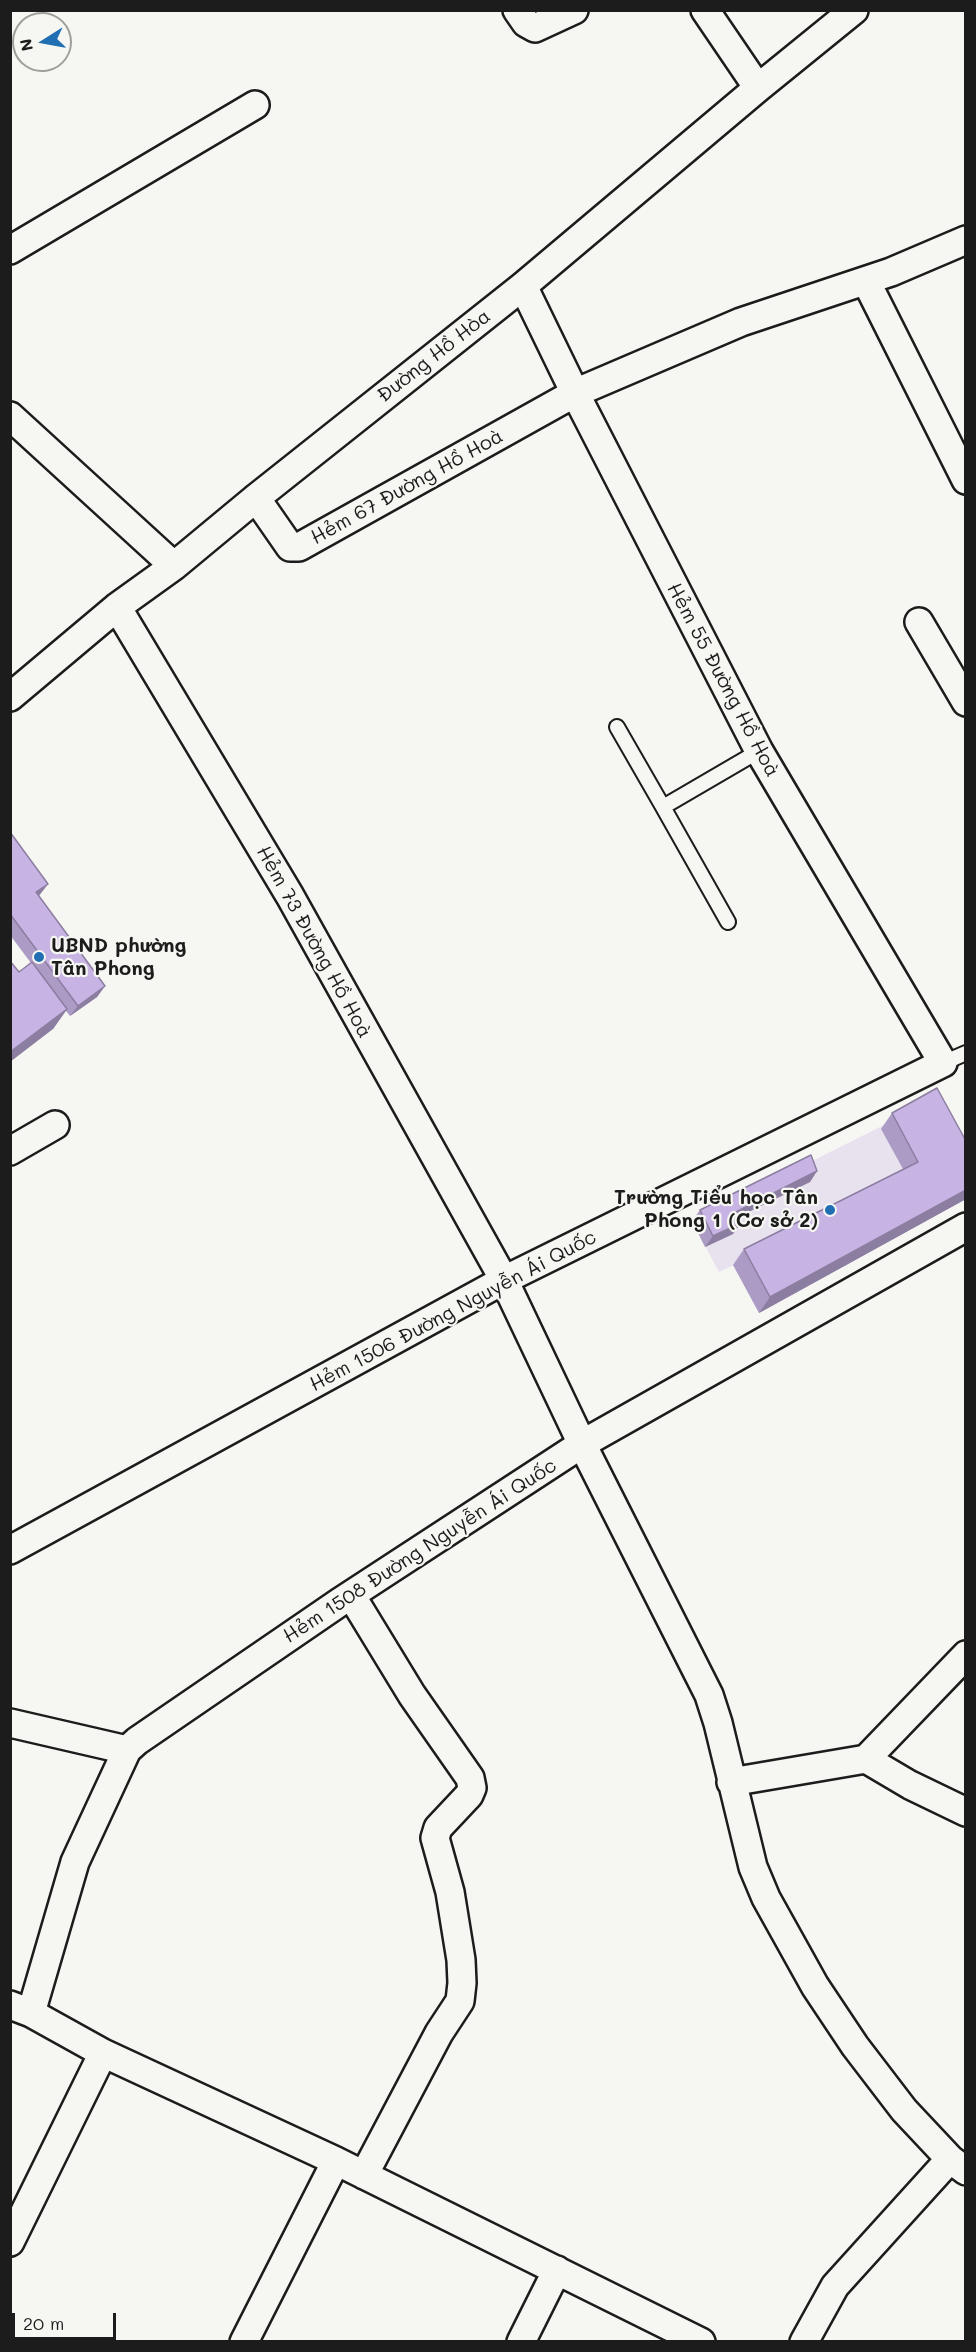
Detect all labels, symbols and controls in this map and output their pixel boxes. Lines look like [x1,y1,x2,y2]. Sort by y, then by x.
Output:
north arrow [12,12,72,72]
text: N [14,37,37,53]
street label: Đường Hồ Hòa [372,304,496,408]
street label: Hẻm 67 Đường Hồ Hoà [307,424,507,550]
street label: Hẻm 55 Đường Hồ Hoà [662,579,784,781]
street label: Hẻm 73 Đường Hồ Hoà [251,842,377,1042]
place label: UBND phường Tân Phong [51,934,186,981]
marker: UBND phường Tân Phong [32,950,46,964]
place label: Trường Tiểu học Tân Phong 1 (Cơ sở 2) [614,1186,818,1233]
marker: Trường Tiểu học Tân Phong 1 (Cơ sở 2) [823,1203,837,1217]
street label: Hẻm 1506 Đường Nguyễn Ái Quốc [306,1225,600,1397]
street label: Hẻm 1508 Đường Nguyễn Ái Quốc [279,1454,561,1648]
scale bar [15,2301,118,2339]
text: 20 m [23,2311,64,2335]

